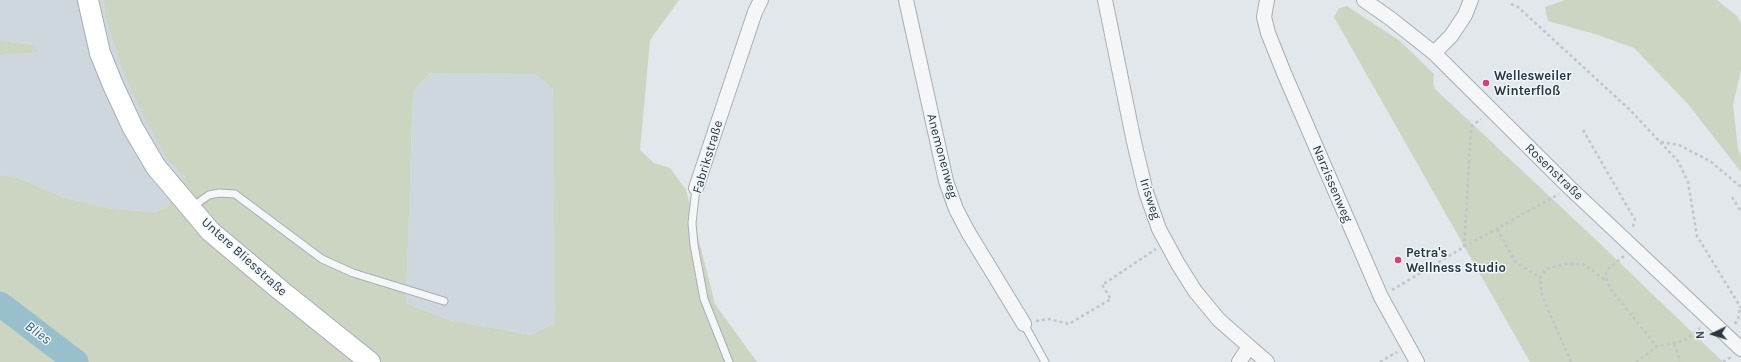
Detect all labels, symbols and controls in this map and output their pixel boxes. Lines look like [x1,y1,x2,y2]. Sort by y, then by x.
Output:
place label: Wellesweiler Winterfloß [1494,68,1571,99]
marker: Wellesweiler Winterfloß [1481,78,1491,88]
street label: Anemonenweg [923,112,961,200]
street label: Fabrikstraße [690,119,726,195]
street label: Rosenstraße [1522,140,1586,204]
street label: Narzissenweg [1309,143,1355,225]
street label: Irisweg [1136,176,1164,222]
street label: Untere Bliesstraße [198,215,290,299]
place label: Petra's Wellness Studio [1406,245,1506,276]
marker: Petra's Wellness Studio [1393,255,1403,265]
north arrow [1693,314,1733,354]
water label: Blies [22,318,54,348]
text: N [1694,330,1707,339]

